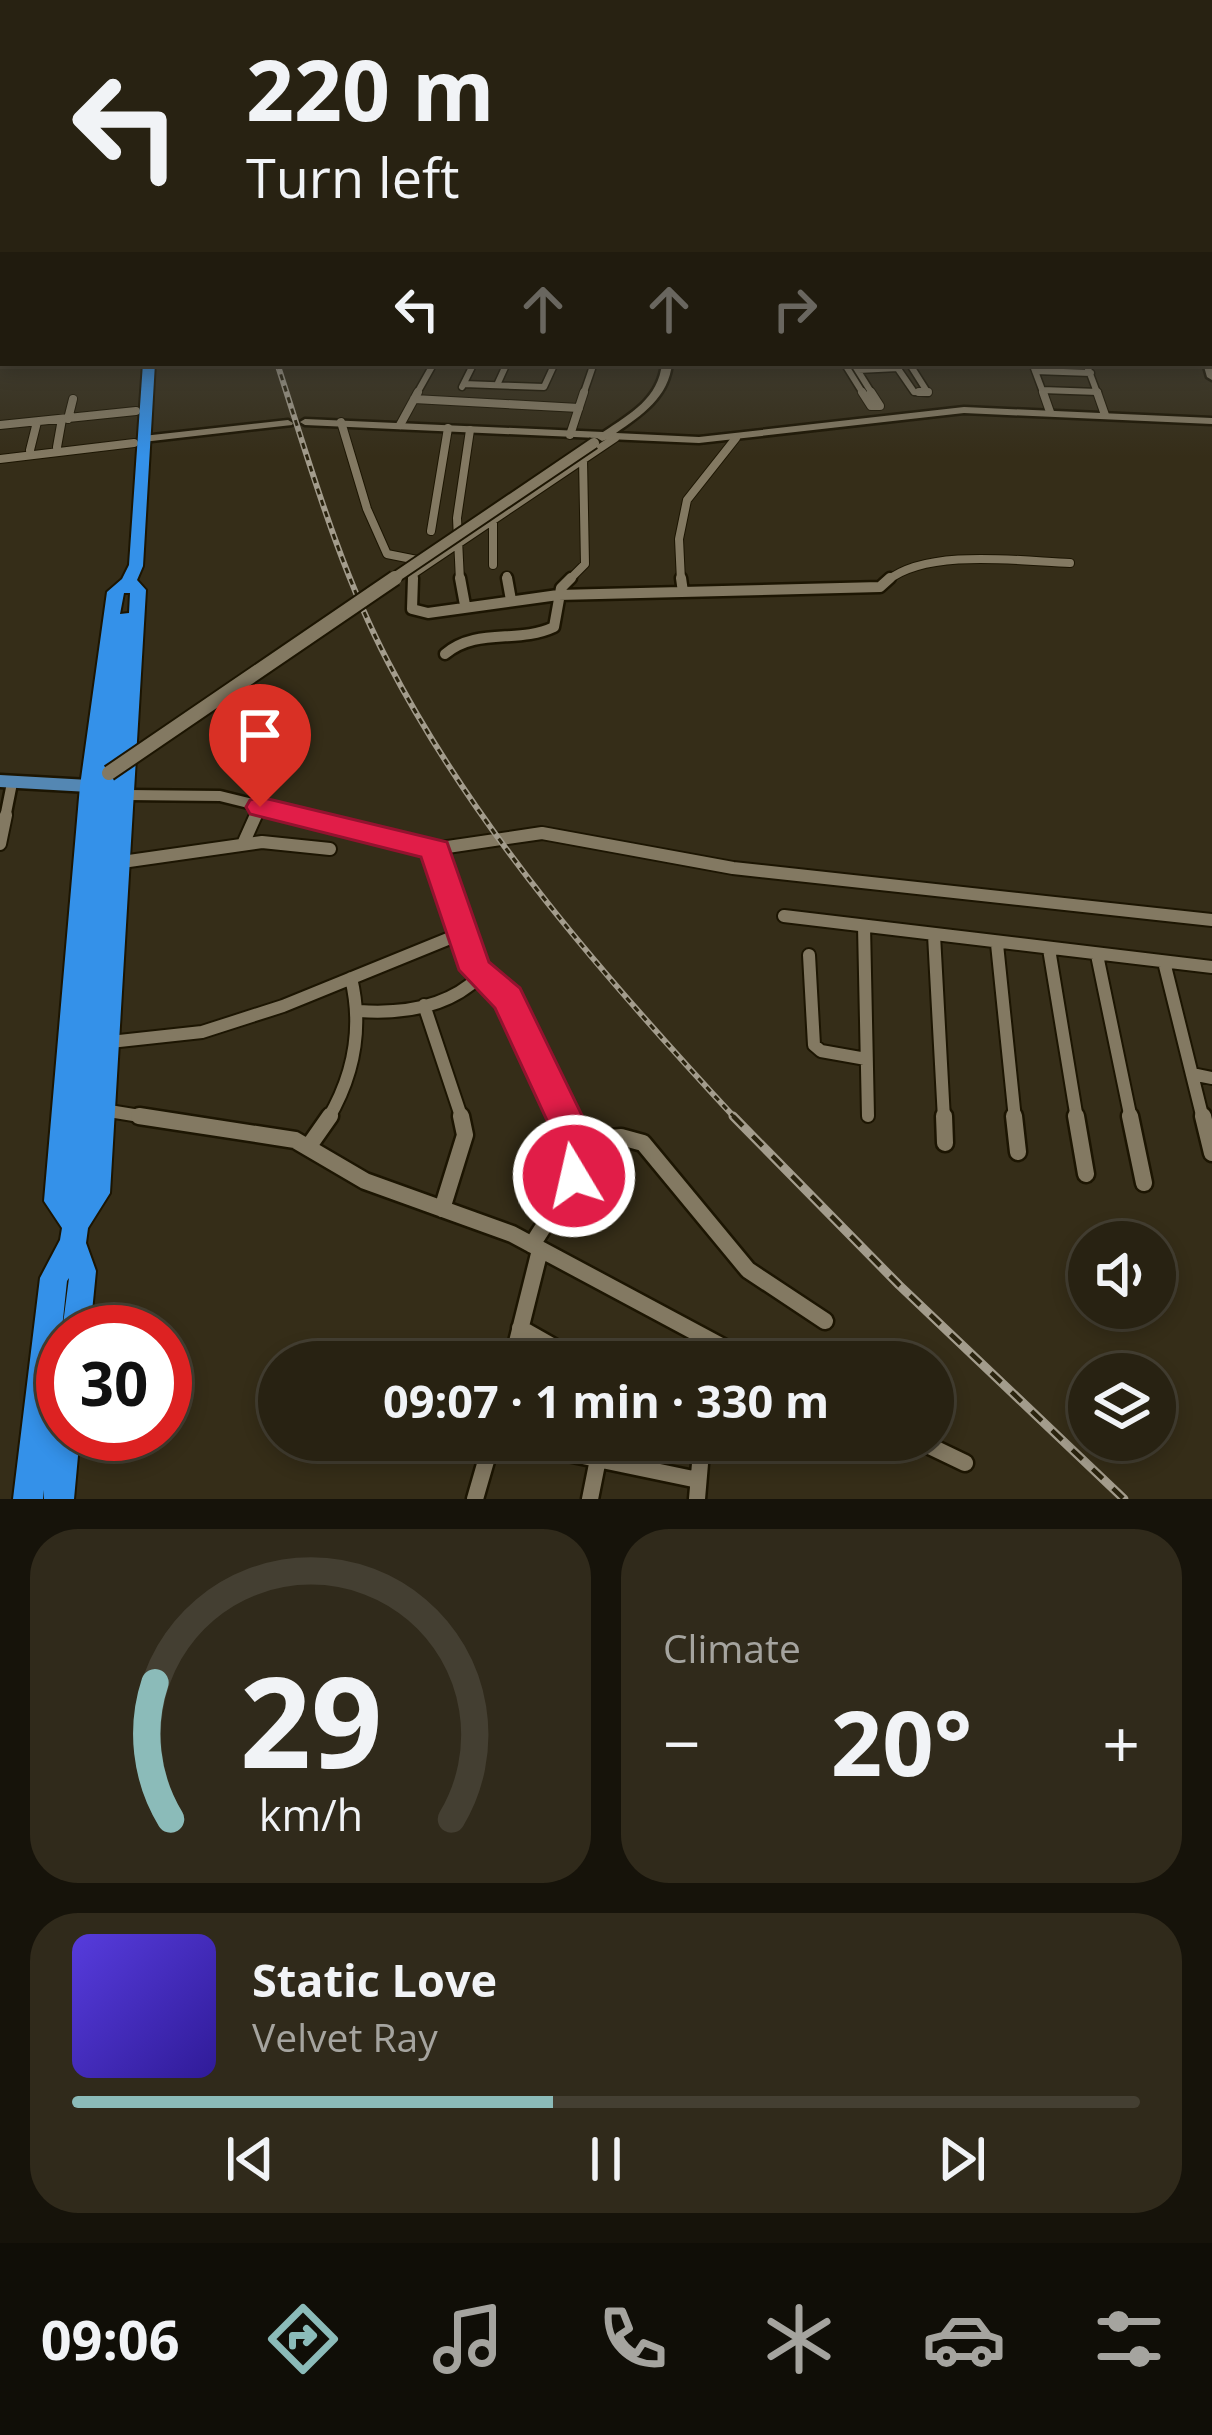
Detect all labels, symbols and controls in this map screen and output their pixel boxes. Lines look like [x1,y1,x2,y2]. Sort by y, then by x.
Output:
text: 220 m [246,31,494,146]
icon: left [48,48,204,204]
text: Turn left [246,140,459,214]
icon: left [384,276,450,342]
icon: ahead [510,276,576,342]
icon: ahead [636,276,702,342]
icon: right [762,276,828,342]
pin [209,684,311,807]
icon: arrive [227,702,293,768]
position arrow [511,1113,637,1239]
map controls [1068,1221,1176,1461]
button: sound [1068,1221,1176,1329]
speed limit sign: 30 [36,1305,192,1461]
button: layers [1068,1353,1176,1461]
text: 09:07 · 1 min · 330 m [383,1370,829,1431]
text: Climate [663,1621,801,1674]
text: 29 [239,1635,382,1805]
text: 20° [831,1680,972,1802]
text: − [663,1697,701,1787]
text: + [1102,1697,1140,1787]
text: km/h [258,1785,363,1844]
text: Static Love [252,1949,497,2010]
text: Velvet Ray [252,2010,438,2063]
icon: previous [217,2126,283,2192]
icon: pause [573,2126,639,2192]
icon: next [929,2126,995,2192]
icon: directions [261,2297,345,2381]
icon: music [426,2297,510,2381]
icon: phone [591,2297,675,2381]
icon: climate [757,2297,841,2381]
icon: car [922,2297,1006,2381]
icon: filters [1087,2297,1171,2381]
text: 09:06 [41,2302,180,2376]

